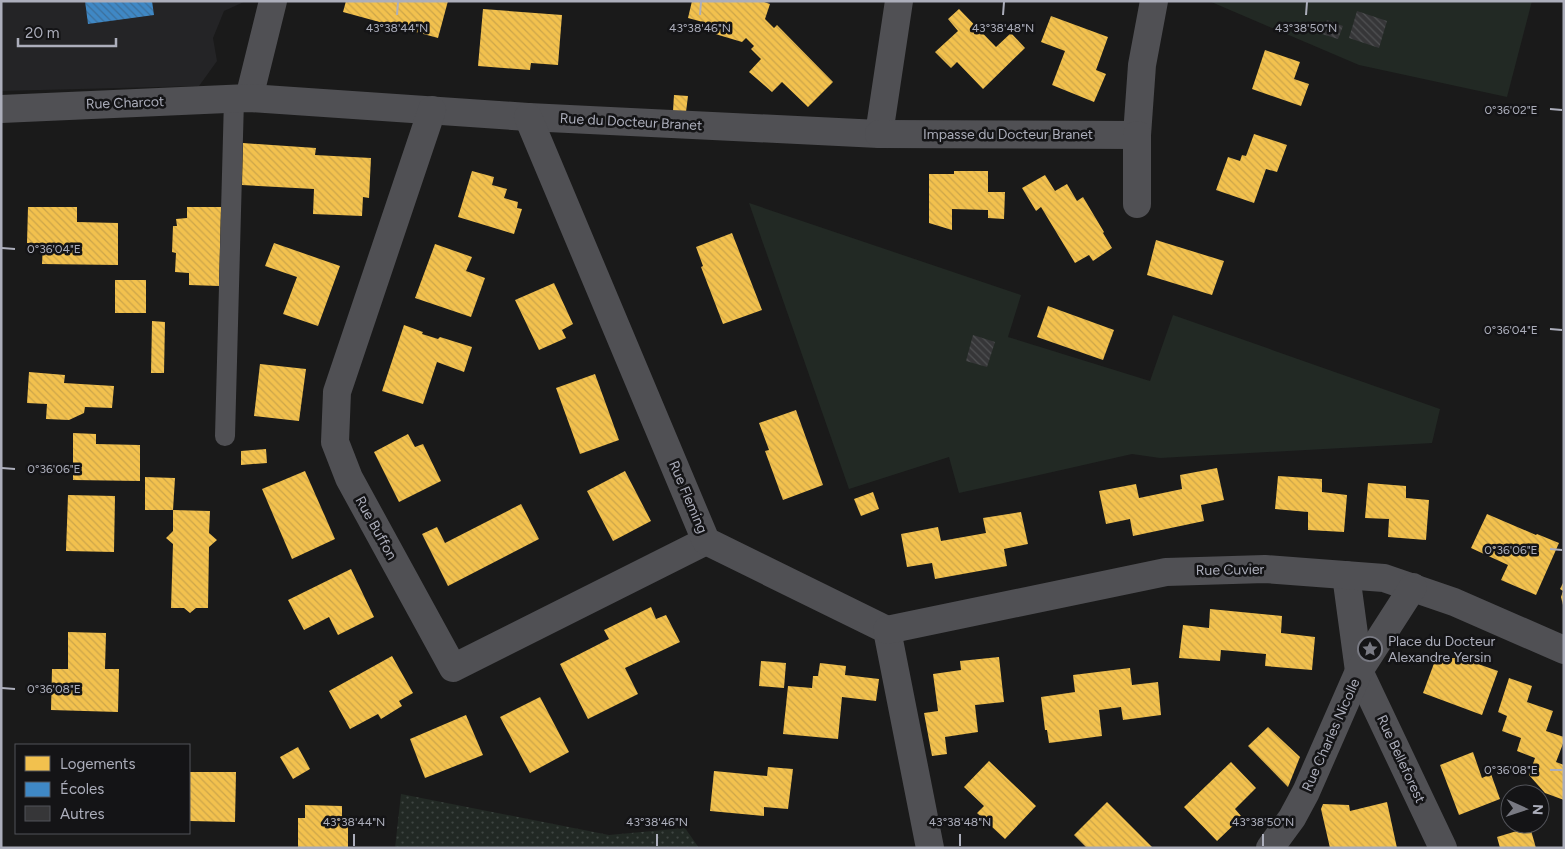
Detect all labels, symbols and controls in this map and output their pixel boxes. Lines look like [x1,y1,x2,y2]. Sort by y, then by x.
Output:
scale bar [18,15,115,47]
text: 43°38'44"N [366,21,428,35]
text: 43°38'46"N [669,21,731,35]
text: 43°38'48"N [972,21,1034,35]
text: 43°38'50"N [1275,21,1337,35]
text: 20 m [25,24,59,42]
street label: Rue Charcot [86,93,164,113]
text: 0°36'02"E [1484,103,1538,117]
street label: Rue du Docteur Branet [559,110,703,134]
street label: Impasse du Docteur Branet [923,126,1093,143]
text: 0°36'04"E [27,242,81,256]
text: 0°36'04"E [1484,323,1538,337]
street label: Rue Fleming [665,458,711,536]
text: 0°36'06"E [27,462,81,476]
street label: Rue Buffon [352,493,401,563]
text: 0°36'06"E [1484,543,1538,557]
street label: Rue Cuvier [1196,561,1265,579]
place label: Place du Docteur Alexandre Yersin [1388,633,1496,666]
place icon: Place du Docteur Alexandre Yersin [1357,636,1383,662]
street label: Rue Charles Nicolle [1298,676,1364,794]
text: 0°36'08"E [27,682,81,696]
street label: Rue Belleforest [1373,712,1429,806]
legend [15,744,190,834]
text: Logements [60,755,135,773]
text: 0°36'08"E [1484,763,1538,777]
text: Écoles [60,780,104,798]
north arrow [1500,784,1550,834]
text: N [1529,804,1546,816]
text: Autres [60,805,104,823]
text: 43°38'44"N [323,815,385,829]
text: 43°38'46"N [626,815,688,829]
text: 43°38'48"N [929,815,991,829]
text: 43°38'50"N [1232,815,1294,829]

